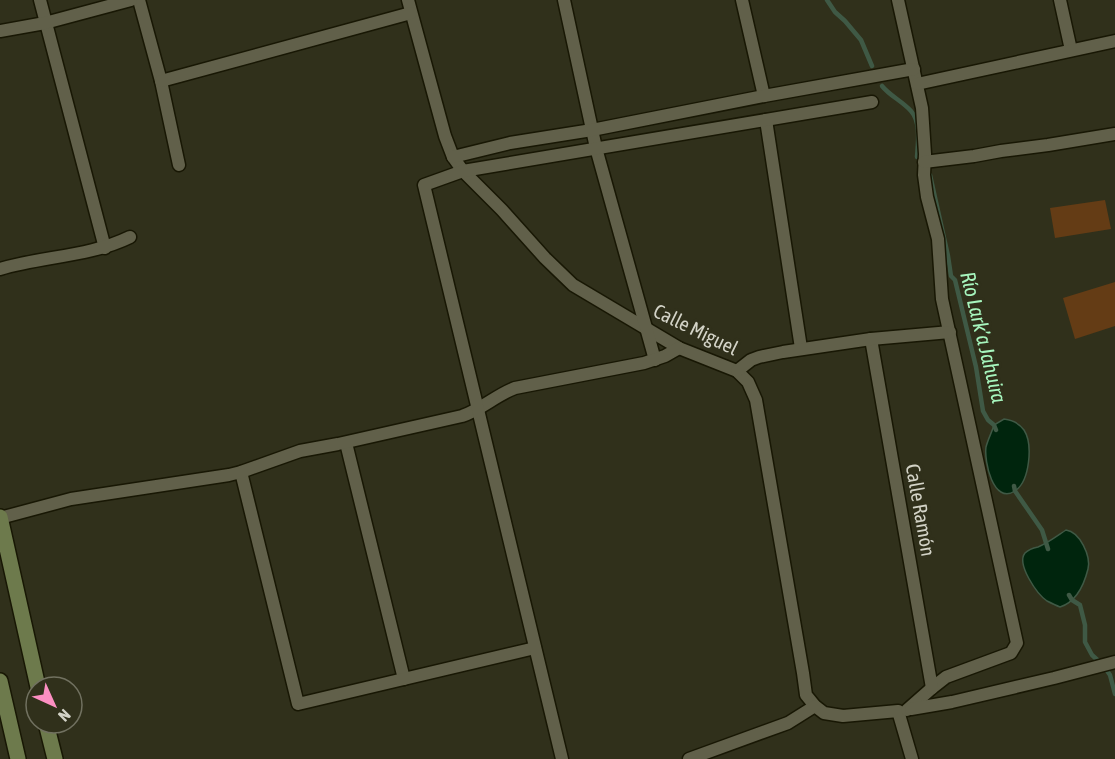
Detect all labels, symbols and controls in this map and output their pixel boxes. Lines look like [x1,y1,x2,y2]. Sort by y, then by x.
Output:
water label: Río Lark’a Jahuira [956,269,1012,405]
street label: Calle Miguel [650,299,743,360]
street label: Calle Ramón [902,462,940,558]
north arrow [24,675,84,735]
text: N [55,706,74,725]

